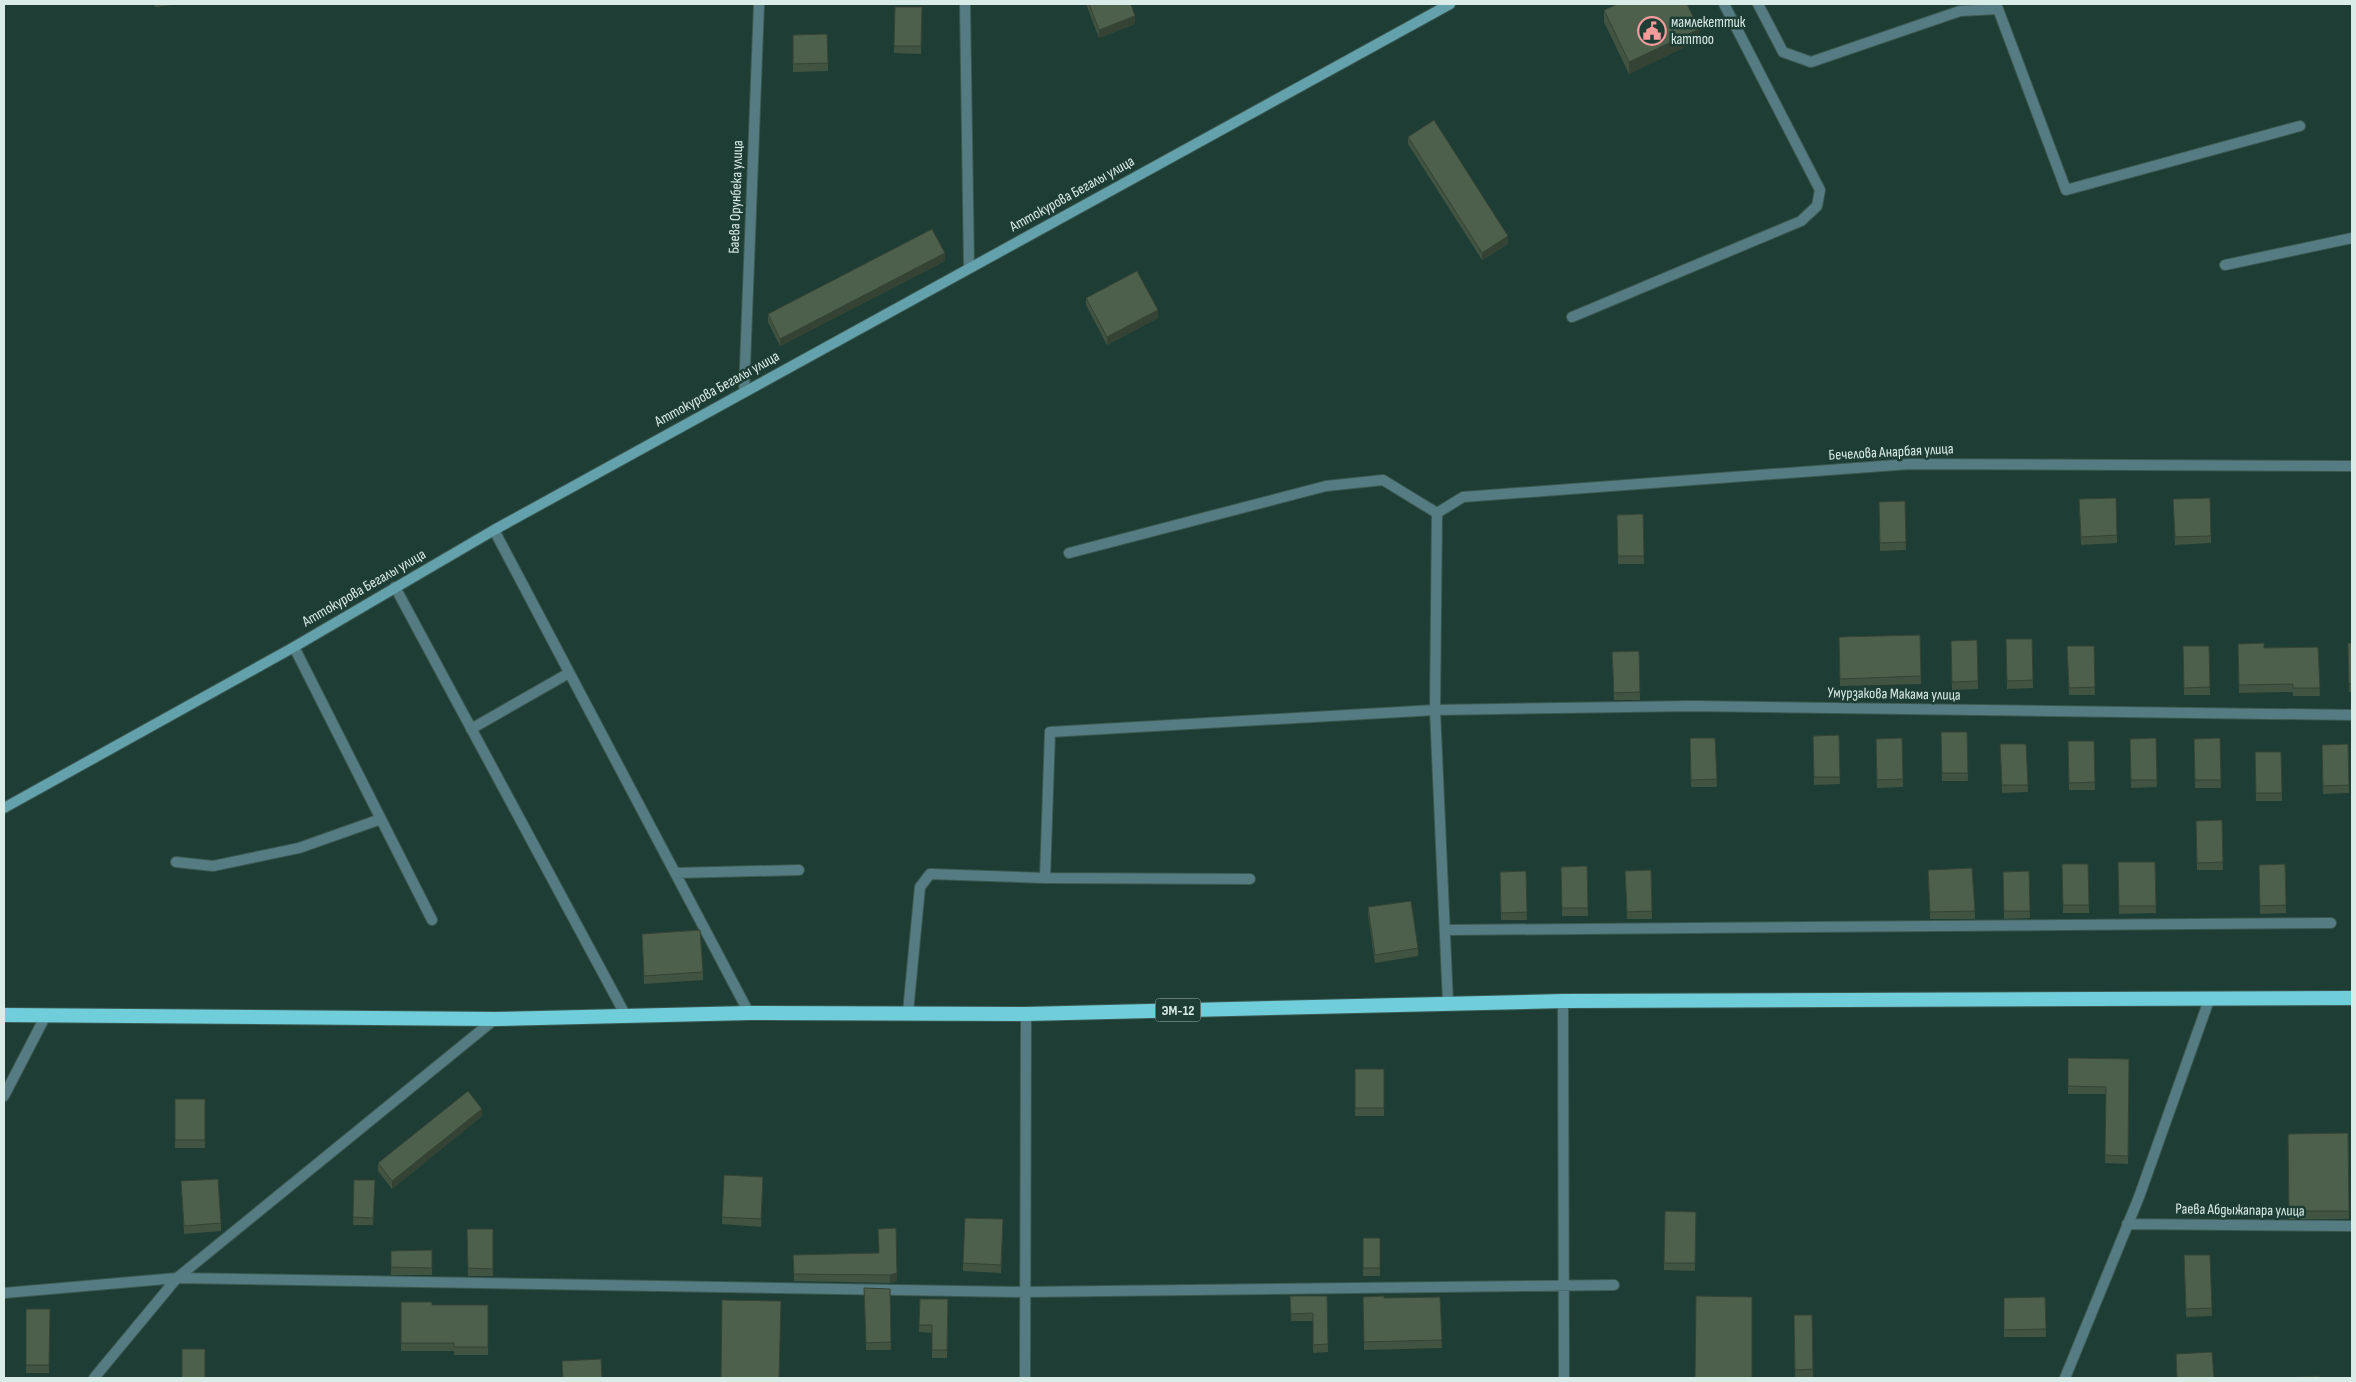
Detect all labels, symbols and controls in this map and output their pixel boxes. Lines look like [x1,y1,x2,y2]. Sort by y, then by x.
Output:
place label: мамлекеттик каттоо [1671,13,1746,49]
public building icon: мамлекеттик каттоо [1637,16,1667,46]
street label: Баева Орунбека улица [725,140,747,254]
street label: Аттокурова Бегалы улица [1005,152,1138,237]
street label: Аттокурова Бегалы улица [650,347,783,432]
street label: Бечелова Анарбая улица [1828,439,1954,465]
street label: Аттокурова Бегалы улица [298,545,429,632]
street label: Умурзакова Макама улица [1827,683,1961,705]
road number: ЭМ-12 [1156,998,1200,1022]
street label: Раева Абдыжапара улица [2175,1199,2305,1221]

